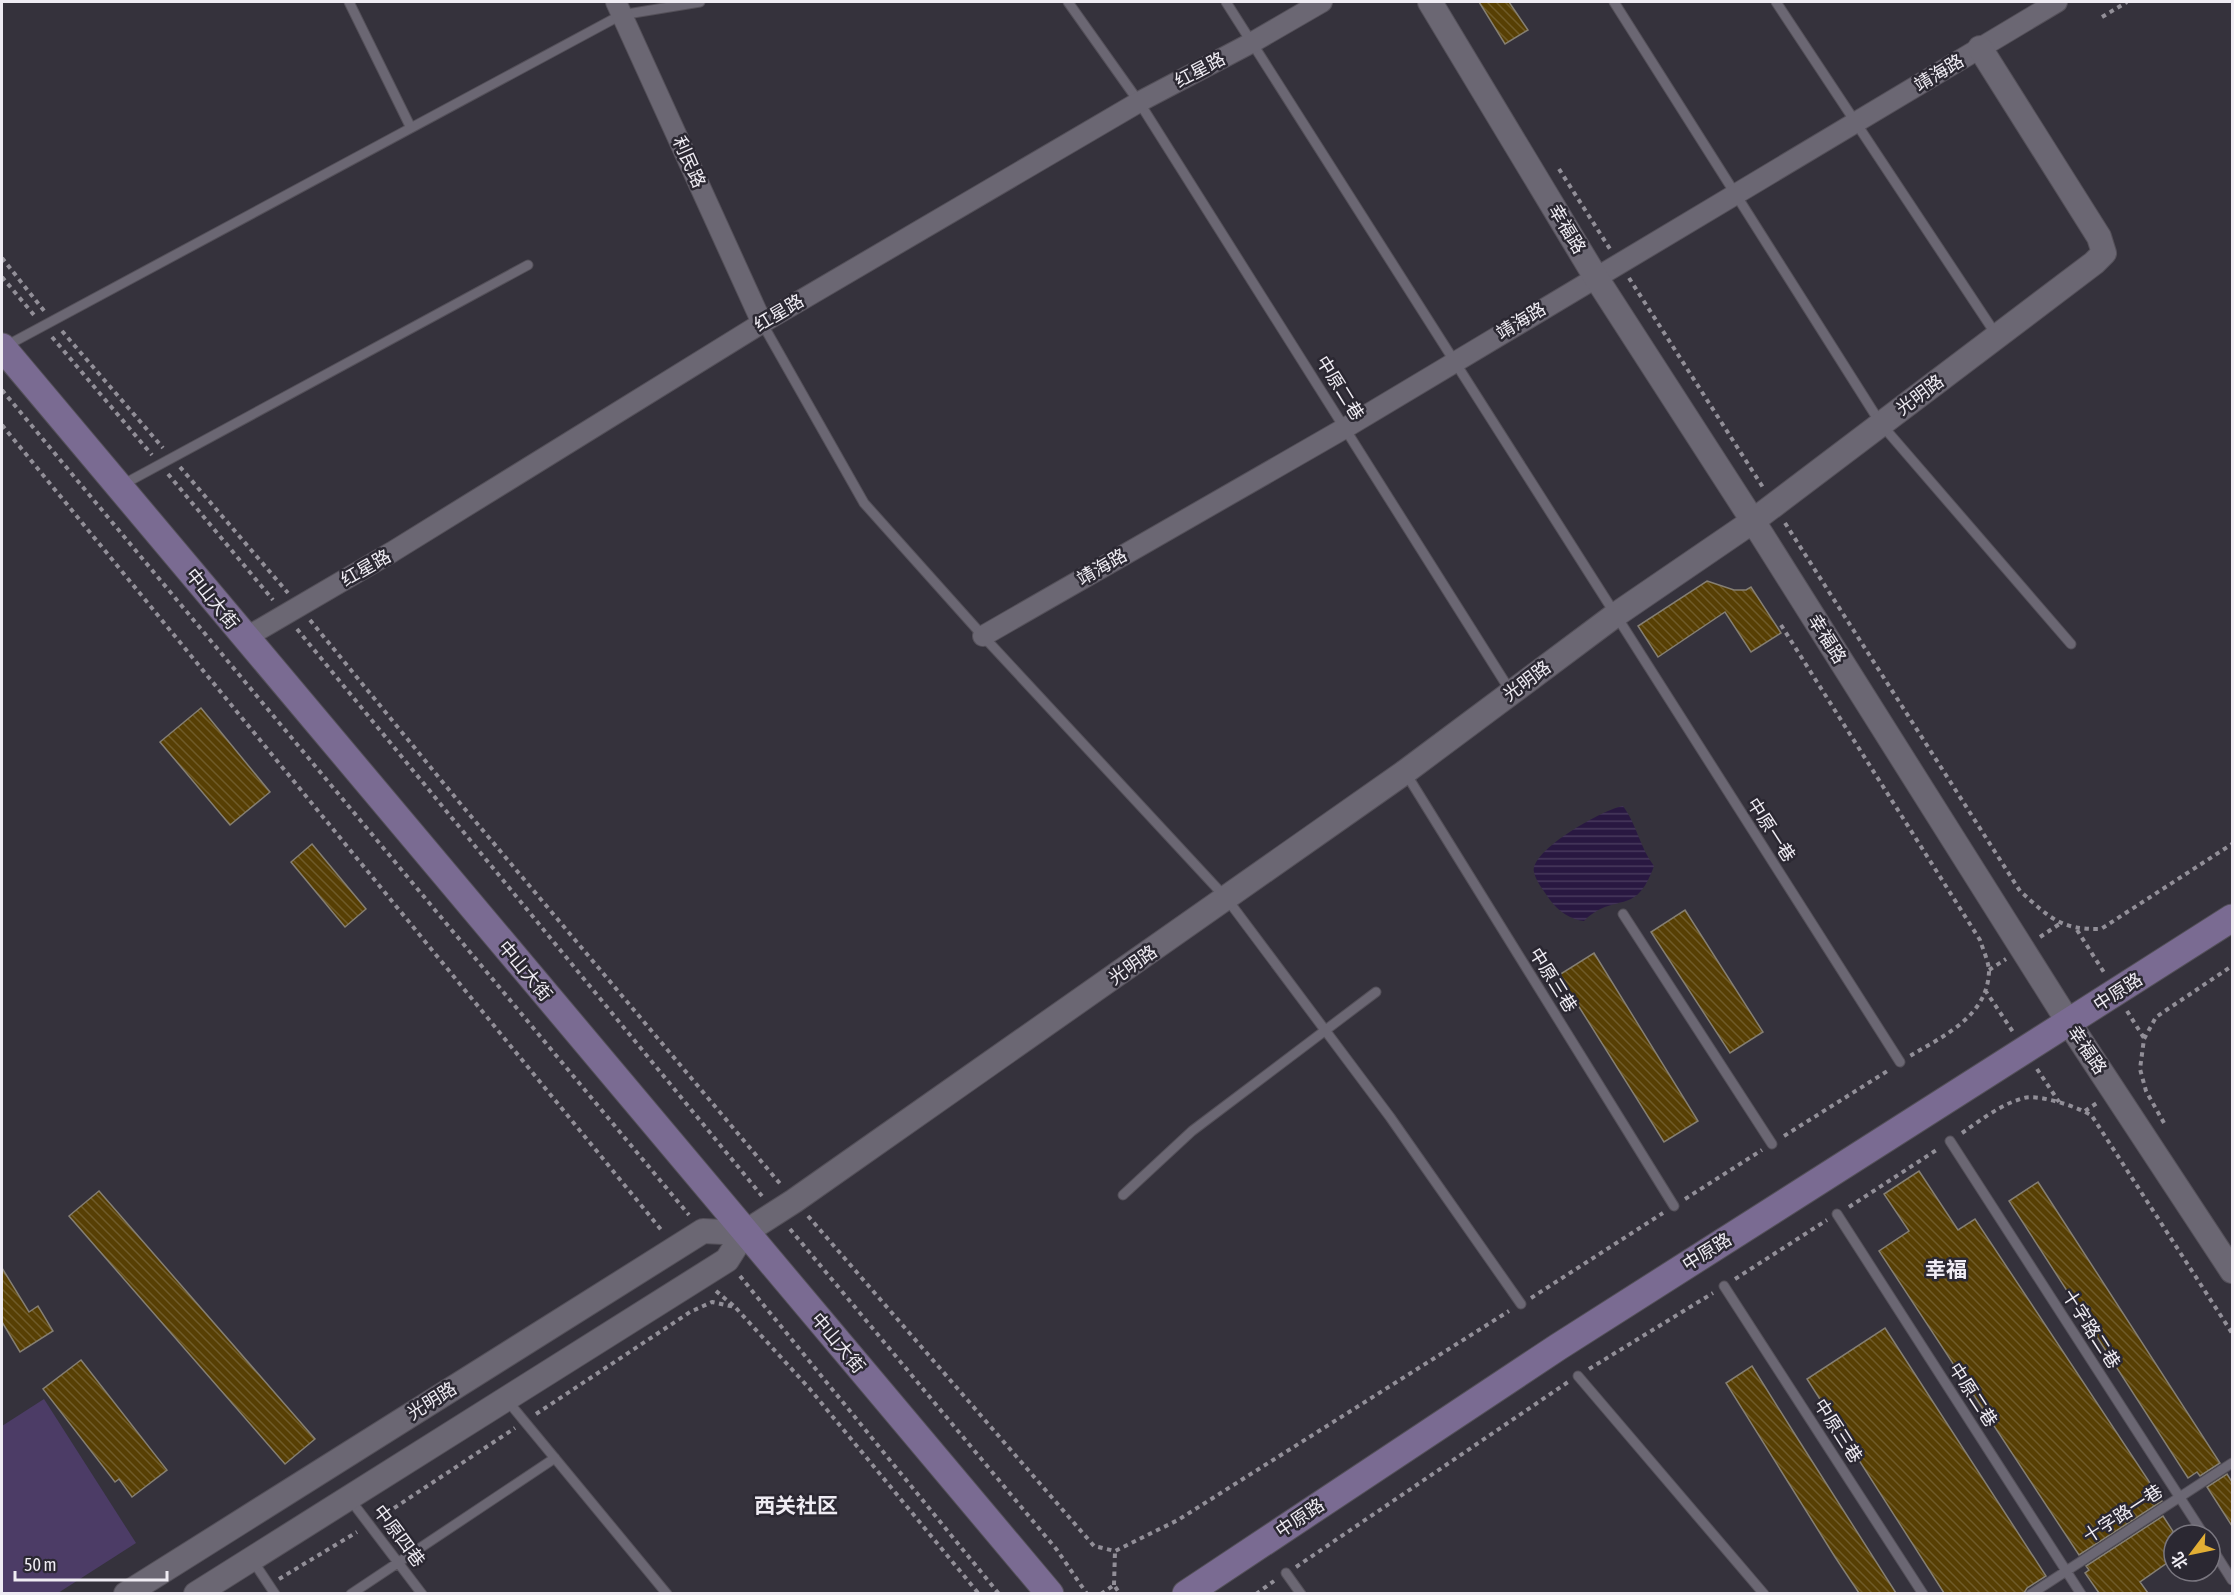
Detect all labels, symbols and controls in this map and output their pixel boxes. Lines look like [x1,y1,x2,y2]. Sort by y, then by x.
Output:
street label: 红星路 [1171,48,1229,92]
street label: 靖海路 [1910,50,1967,95]
street label: 利民路 [669,133,710,191]
street label: 幸福路 [1545,200,1590,257]
street label: 红星路 [750,290,807,335]
street label: 靖海路 [1492,298,1549,343]
street label: 中原二巷 [1312,352,1368,424]
street label: 光明路 [1892,370,1948,419]
street label: 靖海路 [1073,544,1130,589]
street label: 红星路 [337,545,394,590]
street label: 中山大街 [182,564,243,633]
street label: 幸福路 [1804,610,1851,667]
street label: 光明路 [1499,656,1555,705]
street label: 中原一巷 [1743,794,1800,866]
street label: 中山大街 [494,936,557,1005]
street label: 光明路 [1105,941,1161,989]
street label: 中原三巷 [1525,944,1581,1016]
street label: 中原路 [2089,968,2146,1015]
street label: 幸福路 [2064,1021,2111,1078]
street label: 中原路 [1678,1228,1735,1275]
district label: 幸福 [1925,1257,1967,1281]
street label: 十字路二巷 [2058,1285,2125,1372]
street label: 中山大街 [807,1308,870,1377]
street label: 中原二巷 [1945,1359,2002,1431]
street label: 光明路 [403,1377,460,1424]
street label: 中原三巷 [1810,1395,1867,1467]
street label: 十字路一巷 [2079,1480,2166,1547]
district label: 西关社区 [754,1493,838,1517]
street label: 中原路 [1271,1494,1328,1541]
street label: 中原四巷 [369,1501,429,1571]
north arrow [2162,1523,2222,1583]
scale bar [15,1544,166,1582]
text: 北 [2167,1549,2191,1573]
text: 50 m [24,1554,56,1575]

